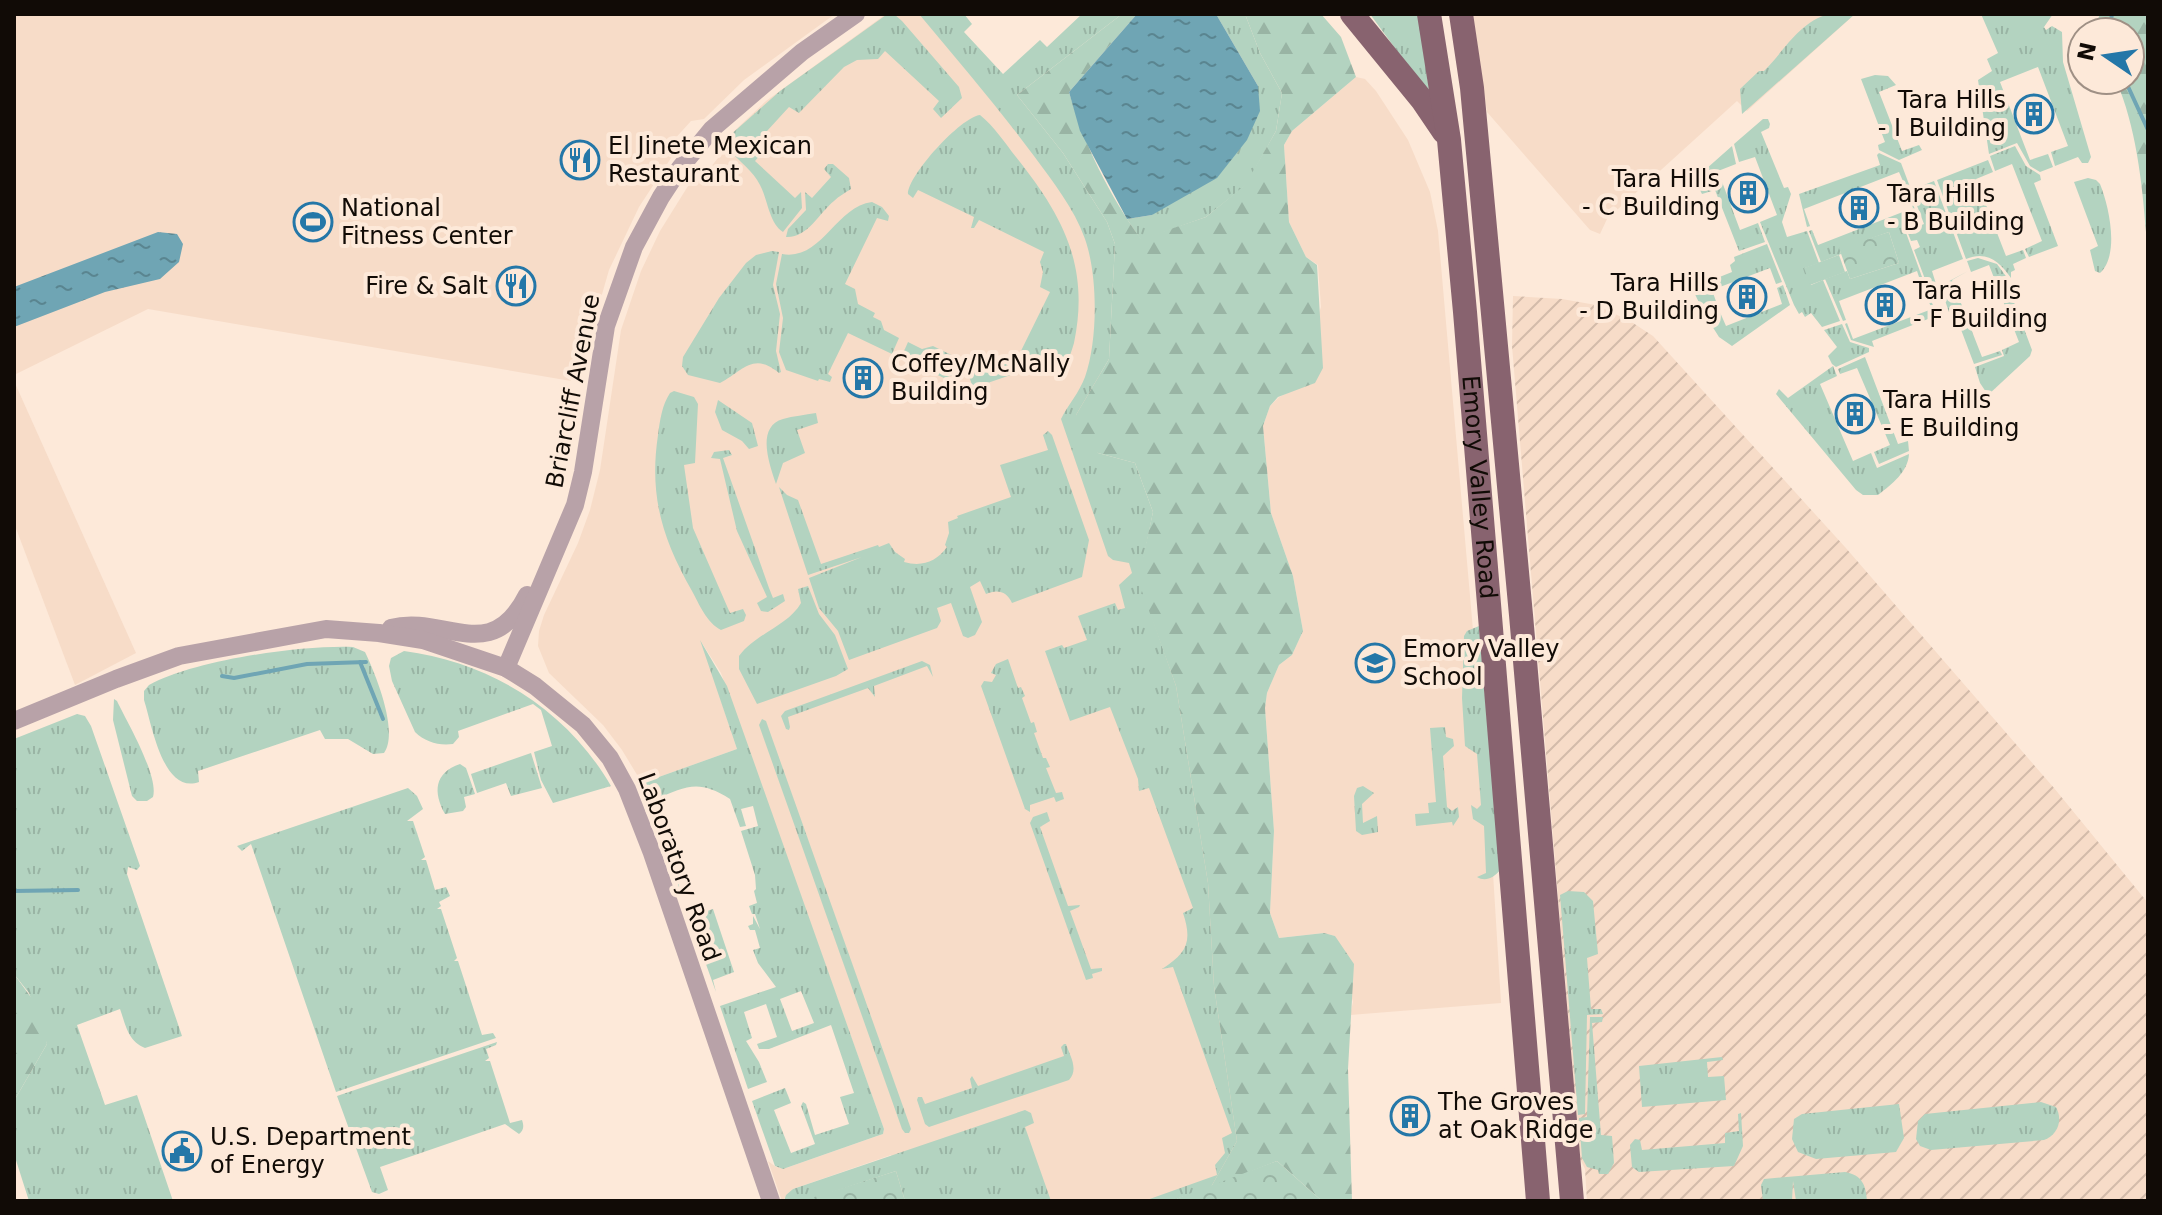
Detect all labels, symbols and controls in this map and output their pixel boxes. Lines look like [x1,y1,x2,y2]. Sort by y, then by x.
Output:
north arrow [2066,16,2146,96]
text: N [2073,40,2101,63]
place label: Tara Hills - I Building [1878,86,2006,142]
building icon: Tara Hills - I Building [2013,93,2055,135]
place label: El Jinete Mexican Restaurant [608,132,812,188]
restaurant icon: El Jinete Mexican Restaurant [559,139,601,181]
place label: Tara Hills - C Building [1582,165,1720,221]
building icon: Tara Hills - C Building [1727,172,1769,214]
place label: Tara Hills - B Building [1886,180,2025,236]
building icon: Tara Hills - B Building [1838,187,1880,229]
place label: National Fitness Center [341,194,513,250]
sports icon: National Fitness Center [292,201,334,243]
restaurant icon: Fire & Salt [495,265,537,307]
place label: Tara Hills - D Building [1579,269,1719,325]
place label: Fire & Salt [365,272,488,300]
building icon: Tara Hills - D Building [1726,276,1768,318]
place label: Tara Hills - F Building [1912,277,2048,333]
building icon: Tara Hills - F Building [1864,284,1906,326]
street label: Briarcliff Avenue [540,292,606,490]
place label: Coffey/McNally Building [891,350,1070,406]
building icon: Coffey/McNally Building [842,357,884,399]
street label: Emory Valley Road [1456,374,1503,600]
place label: Tara Hills - E Building [1882,386,2019,442]
building icon: Tara Hills - E Building [1834,393,1876,435]
place label: Emory Valley School [1403,635,1560,691]
school or university icon: Emory Valley School [1354,642,1396,684]
street label: Laboratory Road [632,769,726,965]
place label: The Groves at Oak Ridge [1437,1088,1593,1144]
building icon: The Groves at Oak Ridge [1389,1095,1431,1137]
place label: U.S. Department of Energy [210,1123,411,1179]
public building icon: U.S. Department of Energy [161,1130,203,1172]

